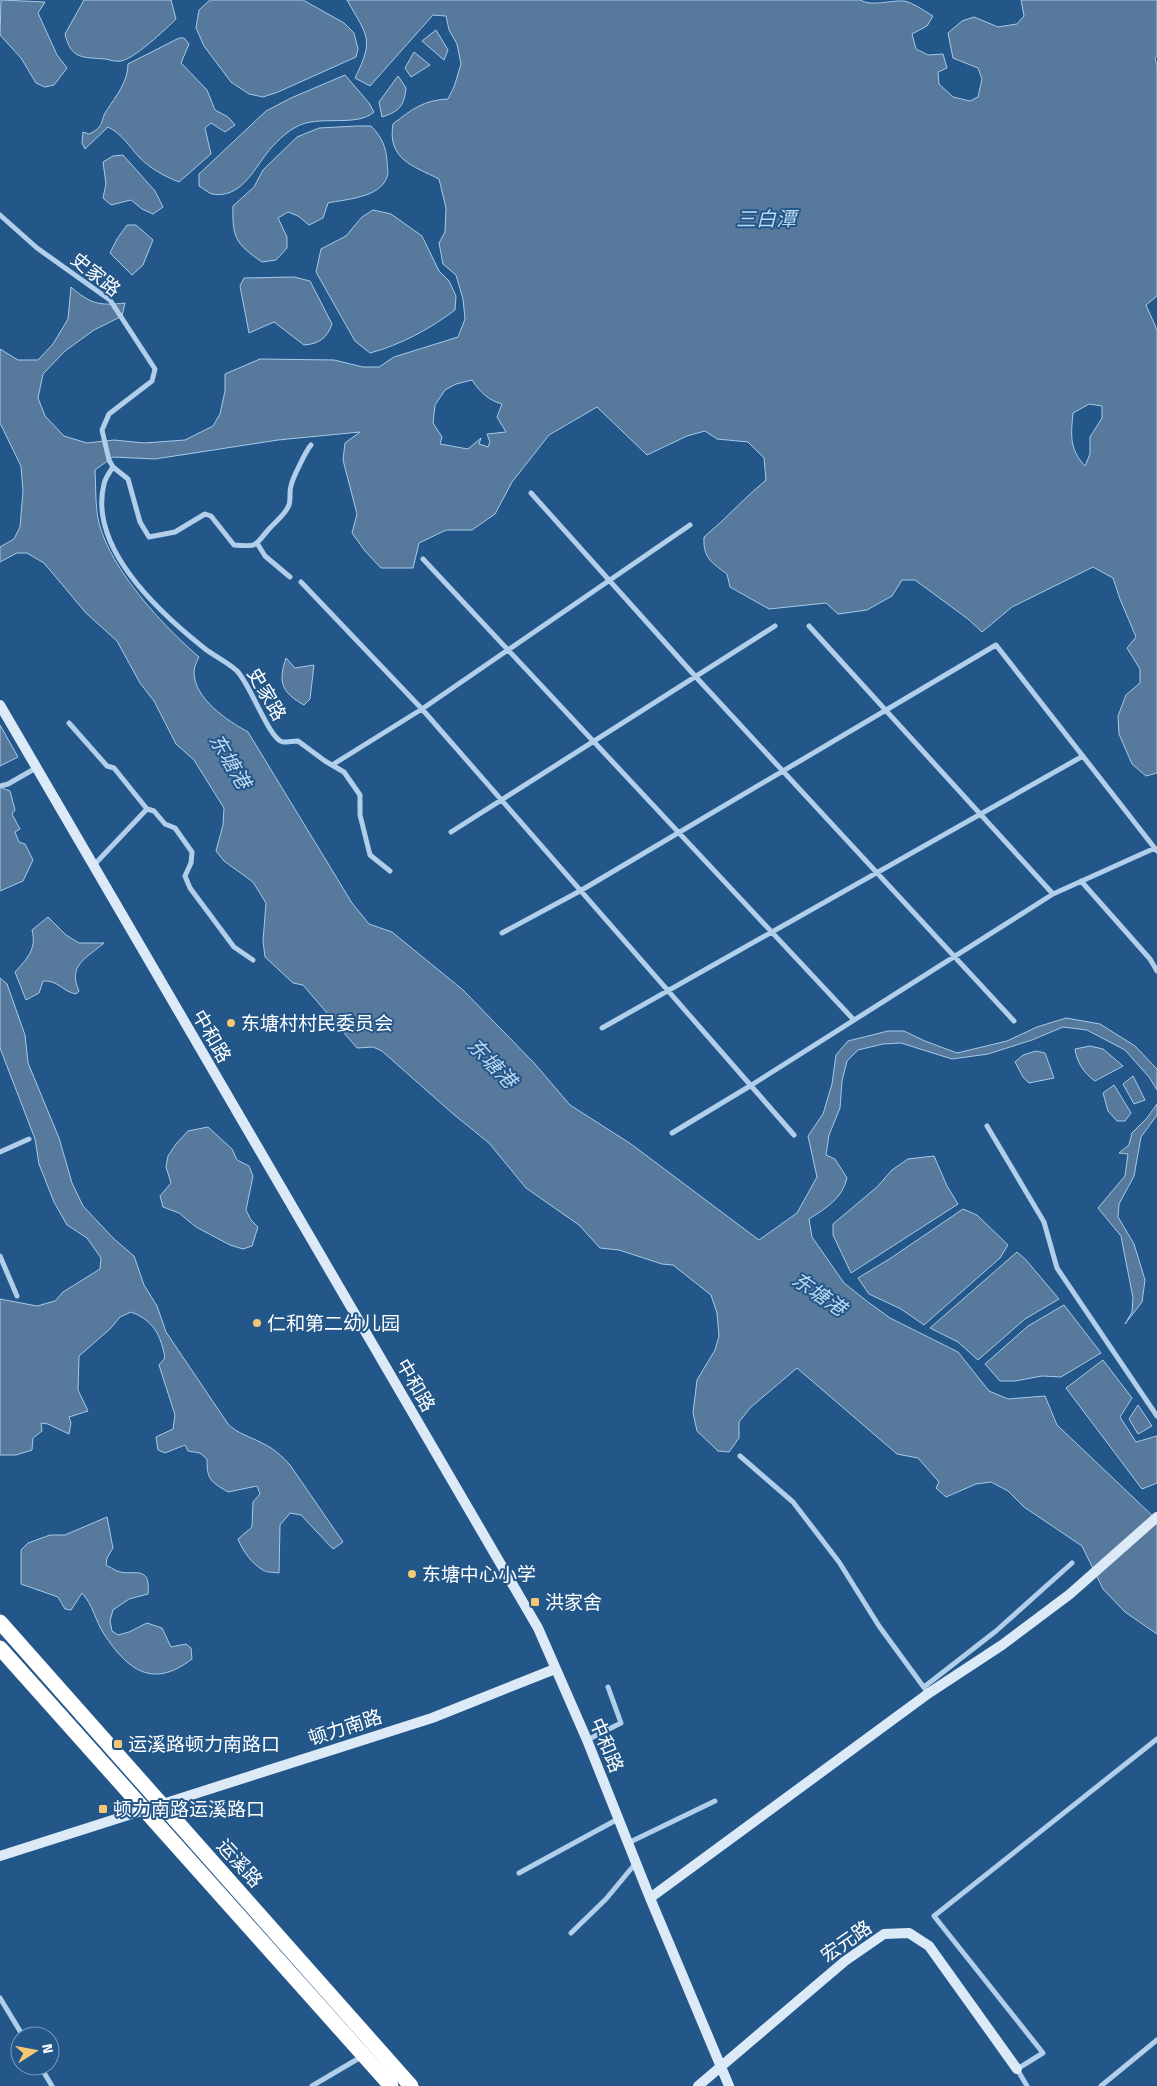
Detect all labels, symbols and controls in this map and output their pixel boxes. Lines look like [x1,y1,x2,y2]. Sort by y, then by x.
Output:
water label: 三白潭 [736,203,800,234]
street label: 史家路 [65,244,128,303]
street label: 史家路 [241,662,294,726]
water label: 东塘港 [202,727,261,797]
street label: 中和路 [186,1004,239,1068]
place label: 东塘村村民委员会 [241,1008,393,1037]
marker: 东塘村村民委员会 [225,1017,237,1029]
water label: 东塘港 [460,1030,526,1097]
water label: 东塘港 [786,1264,855,1325]
place label: 仁和第二幼儿园 [267,1308,400,1337]
marker: 仁和第二幼儿园 [251,1317,263,1329]
street label: 中和路 [390,1353,443,1417]
place label: 东塘中心小学 [422,1559,536,1588]
marker: 东塘中心小学 [406,1568,418,1580]
place label: 洪家舍 [545,1587,602,1616]
marker: 洪家舍 [529,1596,541,1608]
street label: 顿力南路 [304,1701,385,1752]
street label: 中和路 [583,1713,632,1777]
place label: 运溪路顿力南路口 [128,1729,280,1758]
marker: 运溪路顿力南路口 [112,1738,124,1750]
place label: 顿力南路运溪路口 [113,1794,265,1823]
marker: 顿力南路运溪路口 [97,1803,109,1815]
street label: 运溪路 [211,1832,270,1894]
street label: 宏元路 [814,1912,877,1969]
north arrow [10,2026,60,2076]
text: N [37,2042,59,2055]

